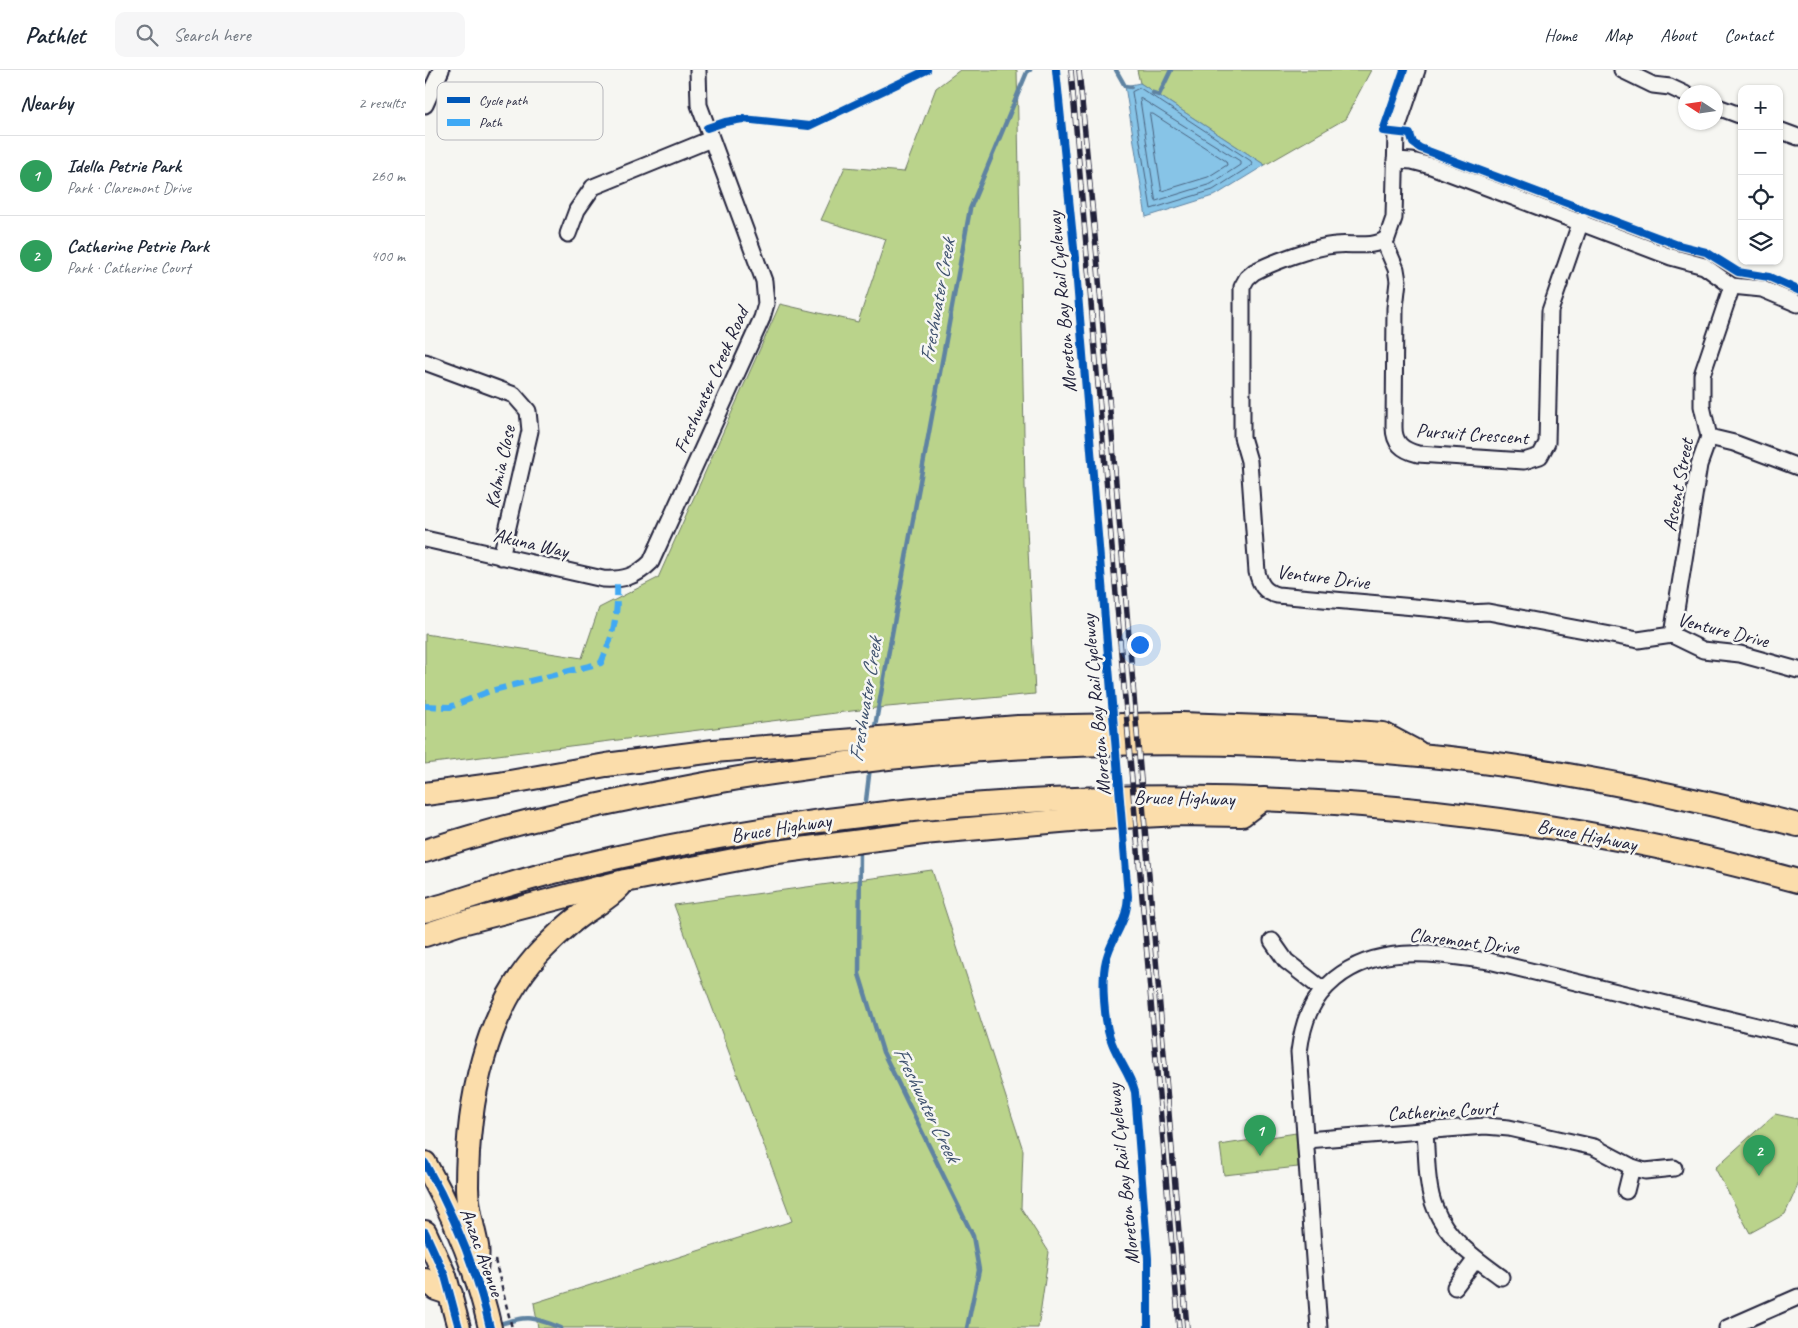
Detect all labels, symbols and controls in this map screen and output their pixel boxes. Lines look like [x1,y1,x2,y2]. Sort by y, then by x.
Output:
search box [115,12,465,57]
text: Pathlet [25,20,85,50]
icon: search [133,21,161,49]
text: Search here [173,23,251,47]
text: Home [1544,24,1577,46]
text: Map [1605,24,1632,46]
text: About [1660,24,1696,46]
text: Contact [1724,24,1773,46]
legend [437,82,603,140]
north arrow [1678,85,1723,130]
map controls [1738,85,1783,265]
button: + [1738,85,1783,130]
text: Nearby [20,90,73,116]
text: Cycle path [479,92,528,109]
text: 2 results [358,93,405,113]
text: Path [479,114,503,131]
button: − [1738,130,1783,175]
text: Idella Petrie Park [67,154,181,178]
text: 1 [32,166,40,186]
text: 260 m [371,166,405,186]
button: locate [1738,175,1783,220]
text: Park · Claremont Drive [67,178,191,198]
street label: Moreton Bay Rail Cycleway [1041,208,1082,394]
button: layers [1738,220,1783,265]
text: Catherine Petrie Park [67,234,209,258]
water label: Freshwater Creek [913,234,961,365]
text: 2 [32,246,40,266]
text: 400 m [371,246,405,266]
text: Park · Catherine Court [67,258,191,278]
street label: Freshwater Creek Road [668,300,756,457]
street label: Pursuit Crescent [1415,418,1531,451]
street label: Kalmia Close [479,422,521,510]
street label: Ascent Street [1657,434,1700,533]
street label: Akuna Way [491,522,573,564]
street label: Venture Drive [1275,559,1372,595]
street label: Venture Drive [1675,607,1773,654]
street label: Moreton Bay Rail Cycleway [1075,611,1116,797]
your location [1127,632,1153,658]
water label: Freshwater Creek [842,633,888,764]
street label: Bruce Highway [1133,785,1237,811]
street label: Bruce Highway [729,807,835,848]
street label: Bruce Highway [1535,813,1641,857]
street label: Claremont Drive [1408,922,1522,960]
water label: Freshwater Creek [888,1042,968,1169]
street label: Moreton Bay Rail Cycleway [1101,1080,1145,1266]
street label: Catherine Court [1387,1095,1501,1126]
pin: 1 [1244,1115,1276,1156]
pin: 2 [1743,1135,1775,1176]
street label: Anzac Avenue [454,1204,510,1301]

